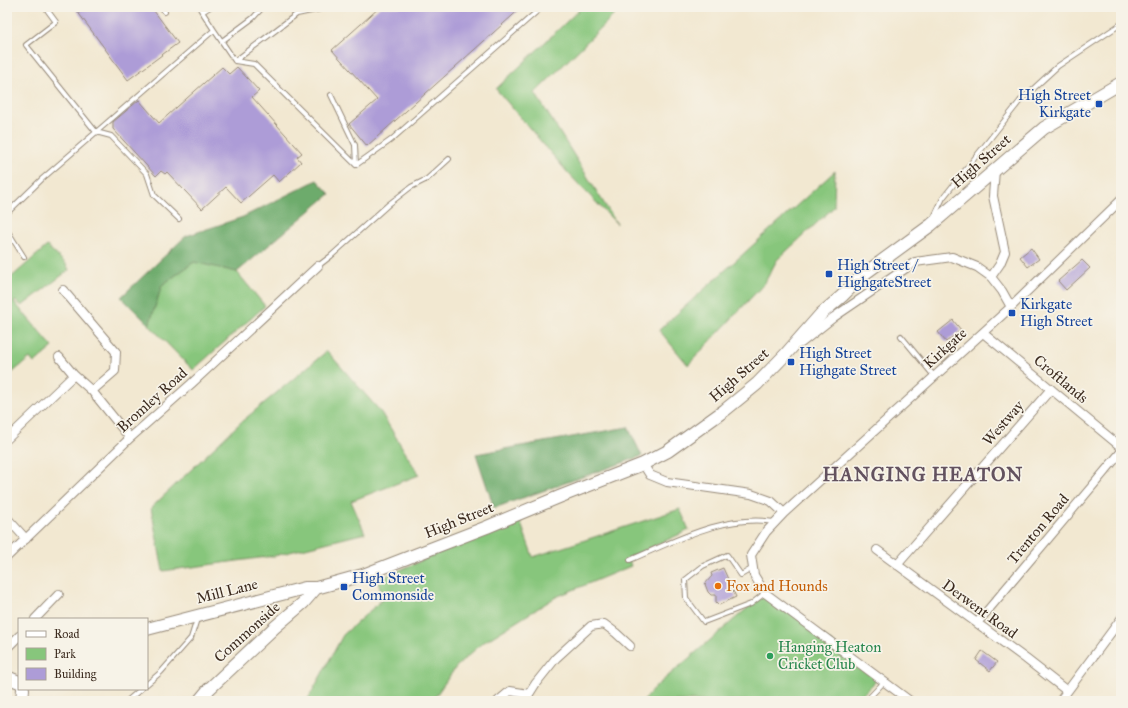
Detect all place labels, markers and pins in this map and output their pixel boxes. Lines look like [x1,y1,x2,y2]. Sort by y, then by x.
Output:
place label: High Street Kirkgate [1018,86,1092,121]
marker: High Street Kirkgate [1094,99,1104,109]
place label: High Street / HighgateStreet [837,256,932,291]
marker: High Street / HighgateStreet [824,269,834,279]
place label: Kirkgate High Street [1020,295,1094,330]
marker: Kirkgate High Street [1007,308,1017,318]
place label: High Street Highgate Street [799,344,898,379]
marker: High Street Highgate Street [786,357,796,367]
place label: High Street Commonside [352,569,434,604]
place label: Fox and Hounds [726,577,828,595]
marker: Fox and Hounds [713,581,723,591]
marker: High Street Commonside [339,582,349,592]
place label: Hanging Heaton Cricket Club [778,638,881,673]
marker: Hanging Heaton Cricket Club [765,651,775,661]

